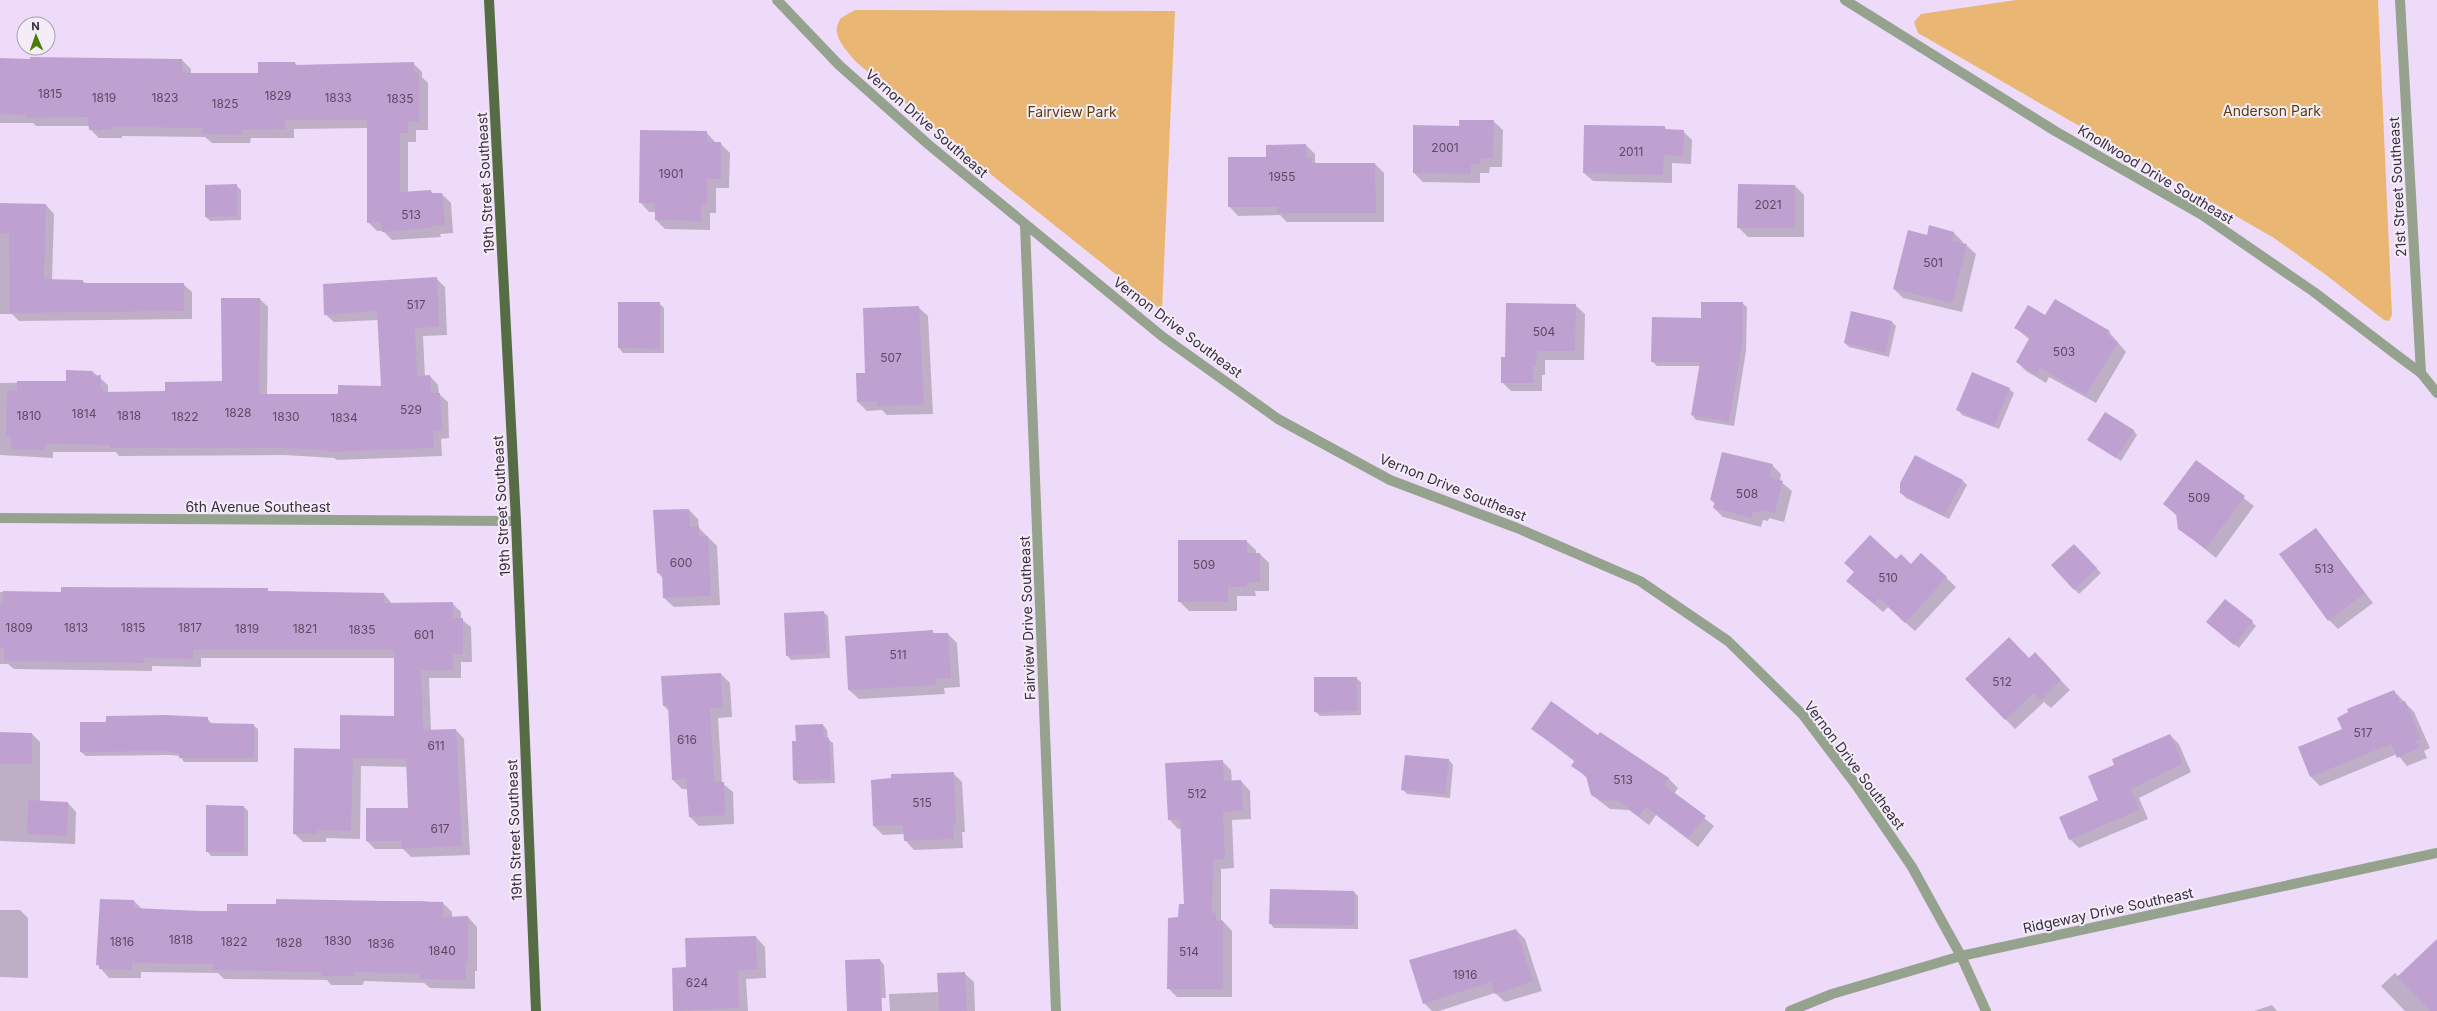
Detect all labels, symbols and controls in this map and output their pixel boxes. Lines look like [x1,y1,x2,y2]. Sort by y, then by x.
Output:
north arrow [16,16,56,56]
text: N [31,19,40,33]
street label: Vernon Drive Southeast [862,65,992,181]
house number: 1815 [38,86,62,101]
house number: 1829 [264,88,292,103]
house number: 1819 [92,90,116,105]
house number: 1823 [151,90,179,105]
house number: 1833 [324,90,352,105]
house number: 1835 [386,91,414,106]
house number: 1825 [212,96,238,111]
park label: Anderson Park [2223,102,2321,119]
park label: Fairview Park [1027,103,1117,120]
street label: 19th Street Southeast [473,112,497,254]
street label: 21st Street Southeast [2385,116,2409,257]
street label: Knollwood Drive Southeast [2075,121,2237,228]
house number: 2001 [1431,140,1459,155]
house number: 2011 [1619,144,1643,159]
house number: 1901 [659,166,683,181]
house number: 1955 [1269,169,1295,184]
house number: 2021 [1754,197,1782,212]
house number: 513 [401,207,421,222]
house number: 501 [1923,255,1943,270]
street label: Vernon Drive Southeast [1110,273,1246,381]
house number: 517 [407,297,426,312]
house number: 504 [1533,324,1556,339]
house number: 503 [2053,344,2075,359]
house number: 507 [880,350,902,365]
house number: 529 [400,402,422,417]
house number: 1828 [224,405,252,420]
house number: 1814 [72,406,97,421]
house number: 1810 [17,408,41,423]
house number: 1818 [117,408,141,423]
house number: 1822 [172,409,198,424]
house number: 1830 [272,409,300,424]
house number: 1834 [330,410,358,425]
street label: 19th Street Southeast [489,435,513,577]
street label: Vernon Drive Southeast [1377,450,1529,524]
house number: 508 [1736,486,1758,501]
house number: 509 [2188,490,2210,505]
street label: 6th Avenue Southeast [185,498,331,515]
street label: Fairview Drive Southeast [1016,535,1038,701]
house number: 600 [670,555,692,570]
house number: 509 [1193,557,1215,572]
house number: 513 [2314,561,2334,576]
house number: 510 [1878,570,1898,585]
house number: 1809 [5,620,33,635]
house number: 1813 [64,620,88,635]
house number: 1815 [121,620,145,635]
house number: 1817 [178,620,202,635]
house number: 1819 [235,621,259,636]
house number: 1821 [293,621,317,636]
house number: 1835 [348,622,376,637]
house number: 601 [414,627,434,642]
house number: 511 [889,647,907,662]
house number: 512 [1992,674,2012,689]
street label: Vernon Drive Southeast [1801,697,1909,833]
house number: 517 [2354,725,2373,740]
house number: 616 [677,732,697,747]
house number: 611 [427,738,445,753]
street label: 19th Street Southeast [503,759,525,901]
house number: 513 [1613,772,1633,787]
house number: 512 [1187,786,1207,801]
house number: 515 [912,795,932,810]
house number: 617 [430,821,450,836]
street label: Ridgeway Drive Southeast [2021,884,2195,936]
house number: 1818 [169,932,193,947]
house number: 1830 [324,933,352,948]
house number: 1816 [110,934,134,949]
house number: 1822 [221,934,247,949]
house number: 1828 [275,935,303,950]
house number: 1836 [367,936,395,951]
house number: 1840 [428,943,456,958]
house number: 514 [1179,944,1199,959]
house number: 1916 [1453,967,1477,982]
house number: 624 [686,975,708,990]

